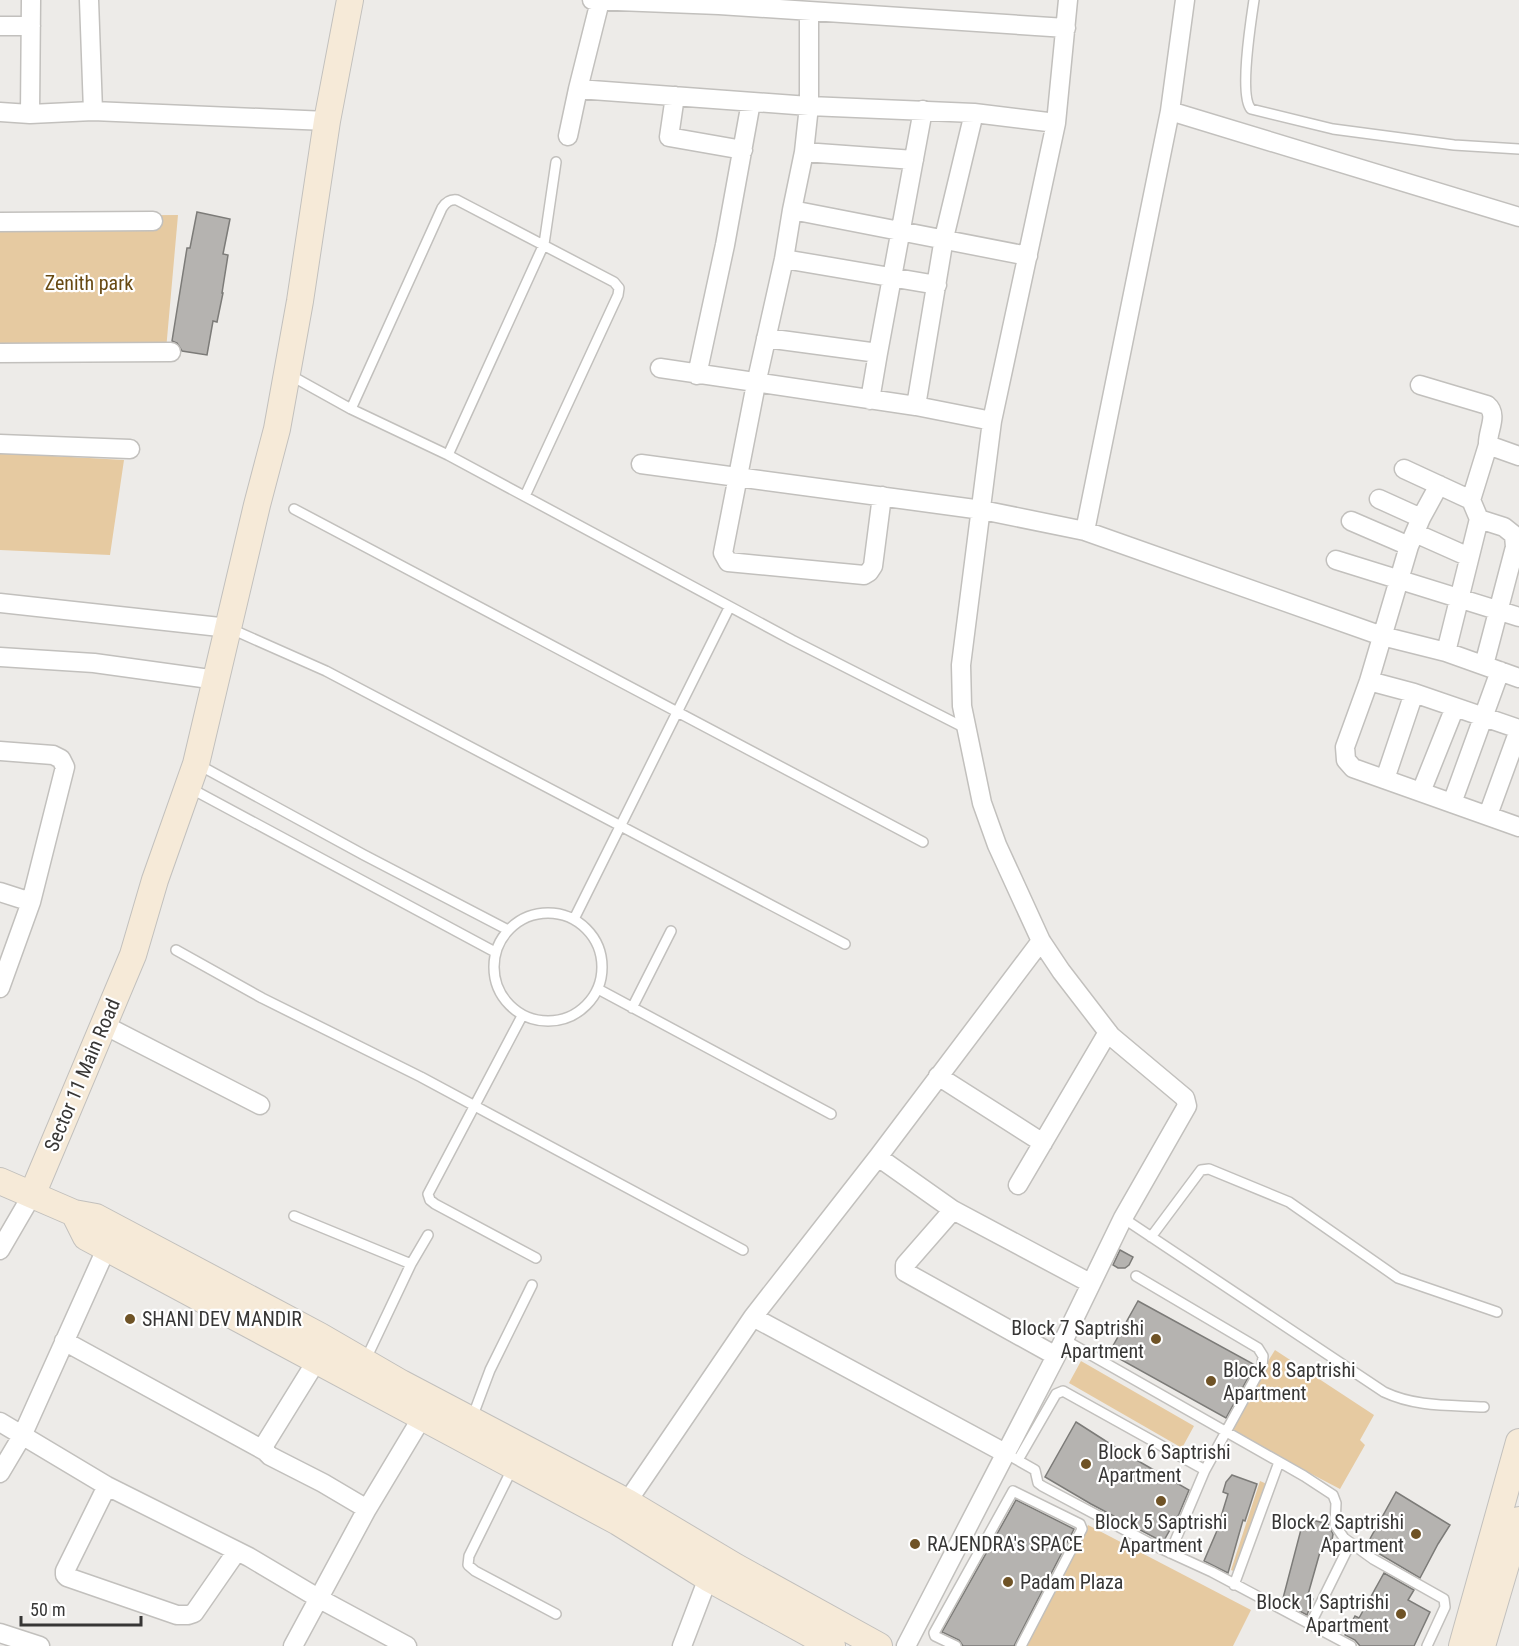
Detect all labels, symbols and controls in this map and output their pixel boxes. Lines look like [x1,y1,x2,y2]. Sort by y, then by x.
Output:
park label: Zenith park [45,271,133,295]
street label: Sector 11 Main Road [39,995,125,1155]
place label: SHANI DEV MANDIR [142,1307,302,1331]
marker: SHANI DEV MANDIR [123,1312,137,1326]
place label: Block 7 Saptrishi Apartment [1011,1316,1144,1363]
marker: Block 7 Saptrishi Apartment [1149,1332,1163,1346]
place label: Block 8 Saptrishi Apartment [1223,1358,1356,1405]
marker: Block 8 Saptrishi Apartment [1204,1374,1218,1388]
place label: Block 6 Saptrishi Apartment [1098,1440,1231,1487]
marker: Block 6 Saptrishi Apartment [1079,1457,1093,1471]
marker: Block 5 Saptrishi Apartment [1154,1494,1168,1508]
place label: Block 5 Saptrishi Apartment [1095,1510,1227,1557]
place label: Block 2 Saptrishi Apartment [1271,1510,1404,1557]
marker: Block 2 Saptrishi Apartment [1409,1527,1423,1541]
place label: RAJENDRA's SPACE [927,1532,1083,1556]
marker: RAJENDRA's SPACE [908,1537,922,1551]
place label: Padam Plaza [1020,1570,1123,1594]
marker: Padam Plaza [1001,1575,1015,1589]
scale bar [21,1589,141,1627]
place label: Block 1 Saptrishi Apartment [1256,1590,1389,1637]
text: 50 m [30,1599,65,1620]
marker: Block 1 Saptrishi Apartment [1394,1607,1408,1621]

